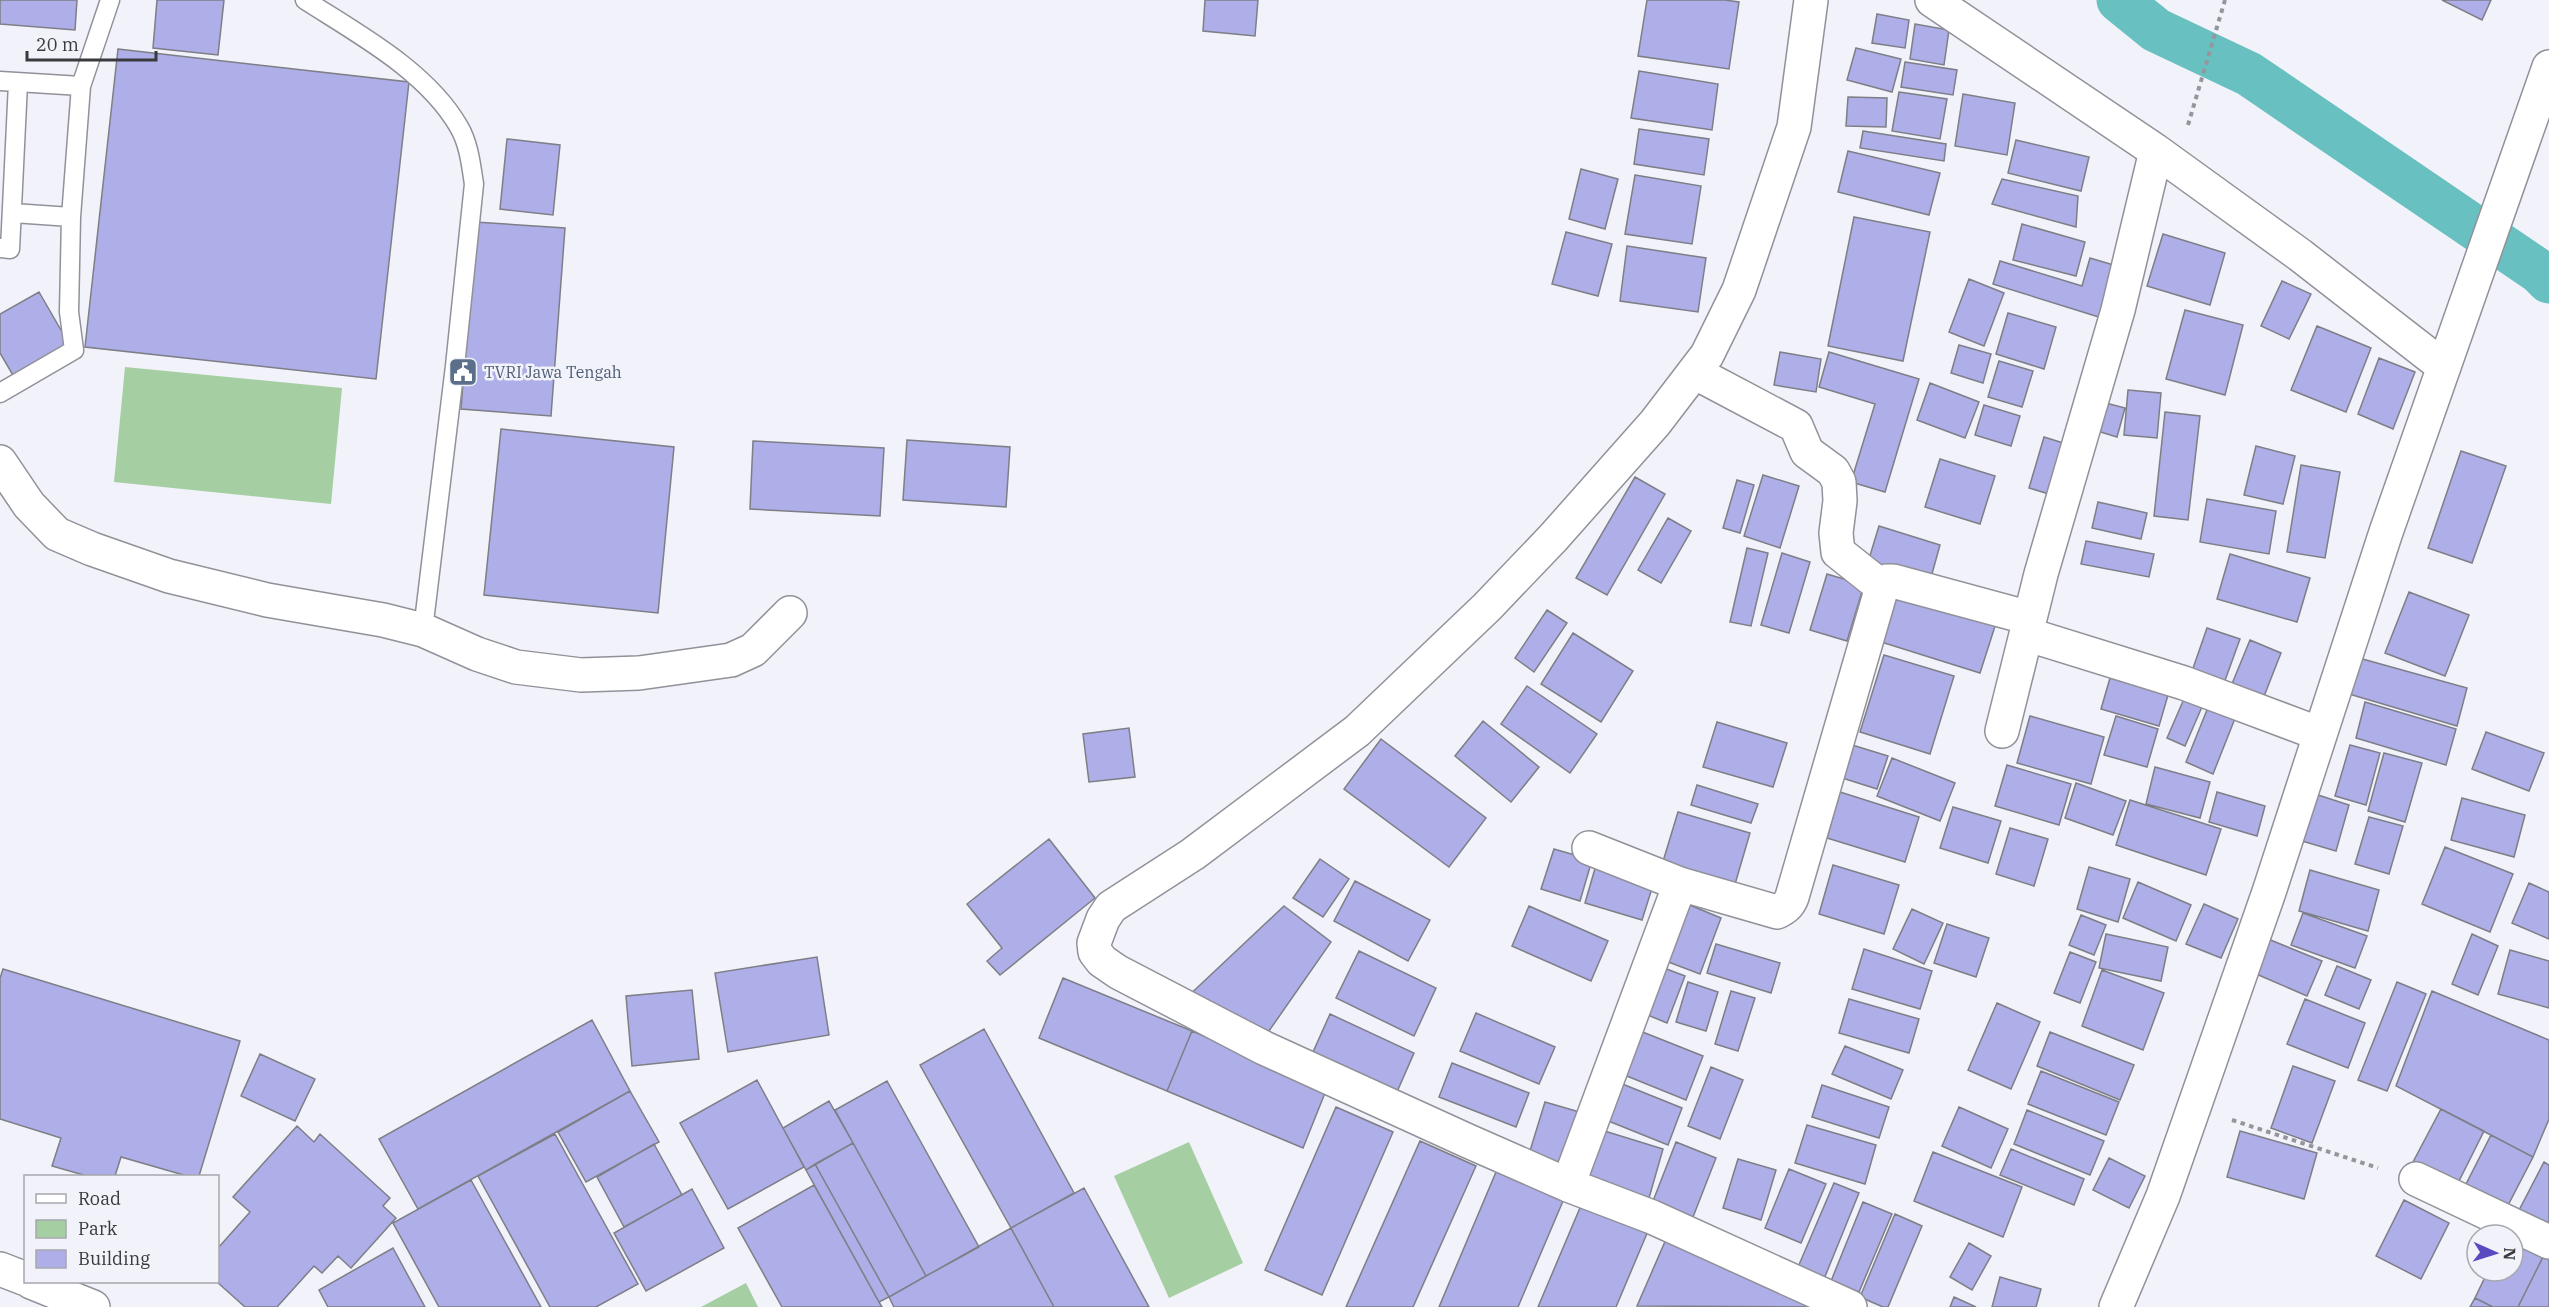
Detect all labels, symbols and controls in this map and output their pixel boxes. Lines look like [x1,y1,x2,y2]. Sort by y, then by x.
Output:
scale bar [27,24,156,62]
text: 20 m [36,33,79,56]
public building icon: TVRI Jawa Tengah [447,356,479,388]
place label: TVRI Jawa Tengah [484,362,622,382]
legend [24,1175,219,1283]
text: Road [78,1187,121,1210]
text: Park [78,1217,118,1240]
north arrow [2465,1223,2525,1283]
text: Building [78,1247,150,1270]
text: N [2500,1247,2520,1261]

